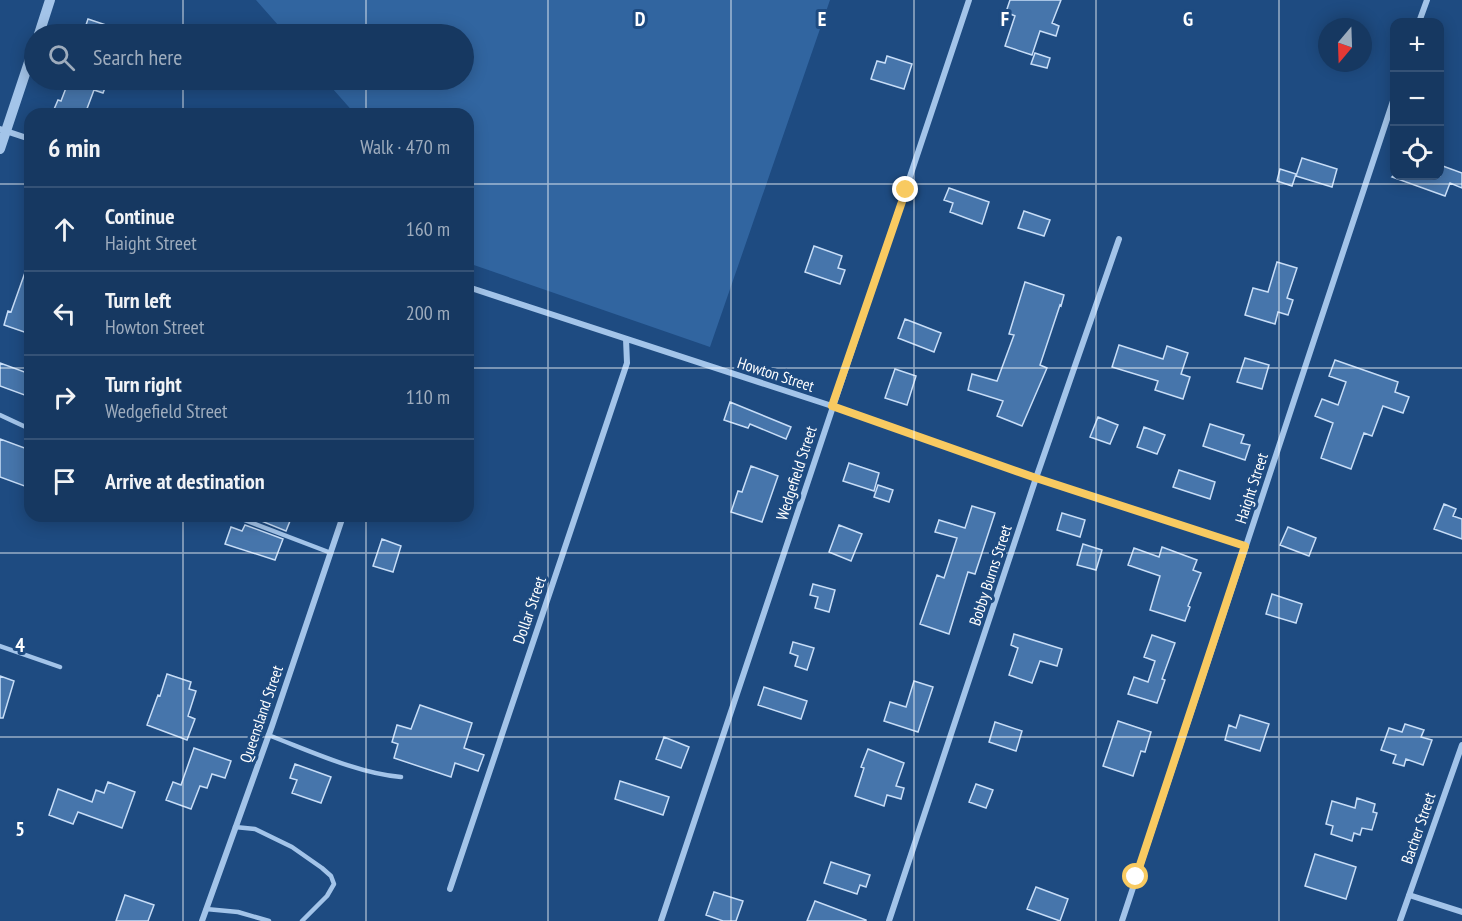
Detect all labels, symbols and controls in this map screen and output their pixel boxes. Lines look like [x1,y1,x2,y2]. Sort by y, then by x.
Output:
text: D [635,6,646,32]
text: E [818,6,826,32]
text: F [1001,6,1009,32]
text: G [1183,6,1193,32]
north arrow [1318,18,1372,72]
map controls [1390,18,1444,180]
button: + [1390,18,1444,72]
search box [24,24,474,90]
icon: search [45,41,78,74]
text: Search here [93,43,182,71]
button: − [1390,72,1444,126]
button: locate [1390,126,1444,180]
text: 6 min [48,131,101,164]
text: Walk · 470 m [360,134,450,160]
route end [892,176,918,202]
text: Continue [105,202,175,230]
icon: ahead [48,213,81,246]
text: 160 m [406,216,450,242]
text: Haight Street [105,230,197,256]
text: Turn left [105,286,171,314]
icon: left [48,297,81,330]
text: 200 m [406,300,450,326]
text: Howton Street [105,314,204,340]
street label: Howton Street [735,352,817,396]
text: Turn right [105,370,182,398]
icon: right [48,381,81,414]
text: 110 m [406,384,450,410]
text: Wedgefield Street [105,398,228,424]
street label: Wedgefield Street [771,423,821,523]
street label: Haight Street [1230,449,1272,526]
icon: arrive [48,465,81,498]
text: Arrive at destination [105,467,265,495]
street label: Bobby Burns Street [964,521,1016,628]
street label: Dollar Street [508,573,550,646]
text: 4 [15,632,25,658]
street label: Queensland Street [235,662,287,765]
street label: Bacher Street [1396,789,1440,866]
text: 5 [15,816,25,842]
route start [1122,863,1148,889]

